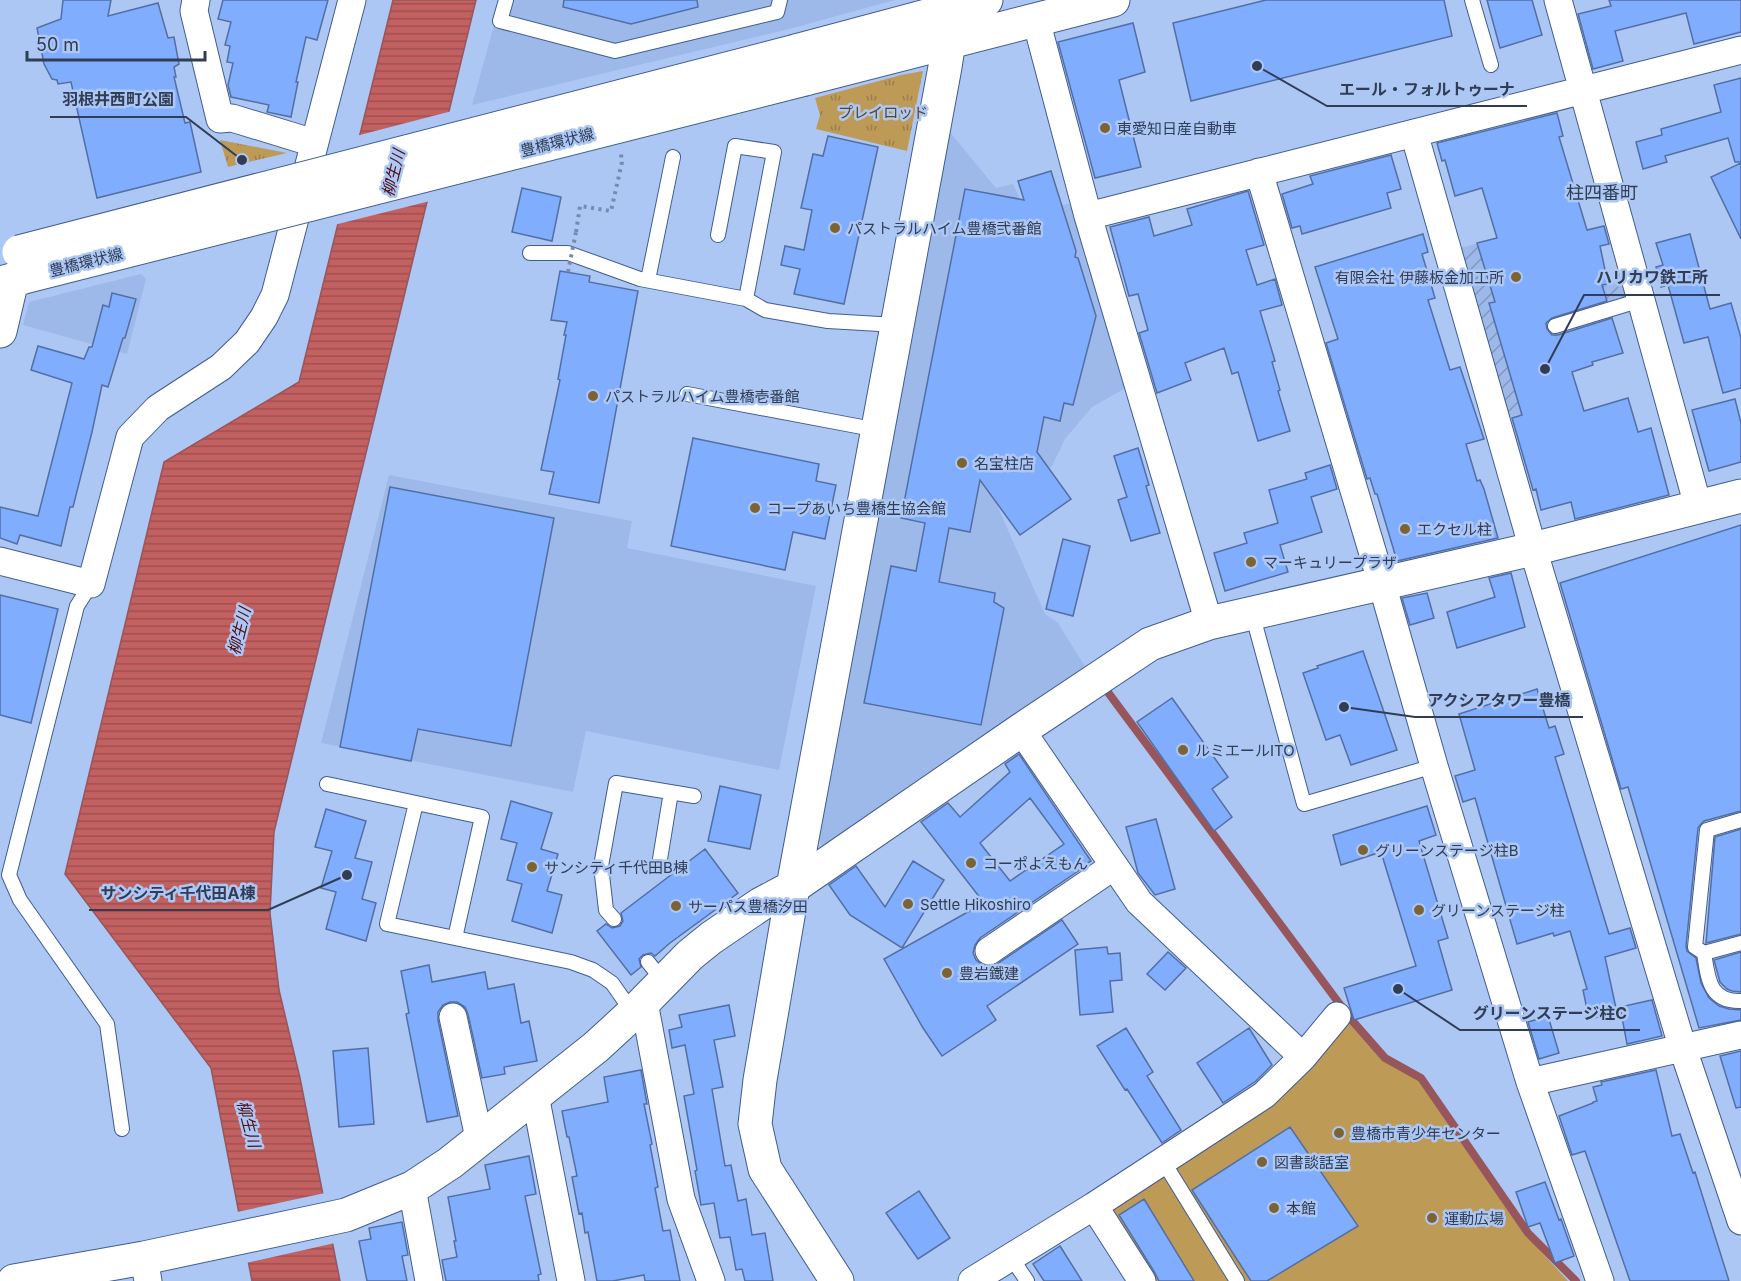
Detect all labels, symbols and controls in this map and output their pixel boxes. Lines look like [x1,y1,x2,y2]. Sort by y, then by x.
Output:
scale bar [27,24,206,62]
text: 50 m [36,34,79,55]
callout: エール・フォルトゥーナ [1327,72,1527,106]
text: エール・フォルトゥーナ [1339,79,1515,99]
callout: 羽根井西町公園 [50,83,186,117]
text: 羽根井西町公園 [62,89,174,109]
park label: プレイロッド [838,103,928,122]
place label: 東愛知日産自動車 [1117,119,1237,138]
marker: 東愛知日産自動車 [1098,121,1112,135]
street label: 豊橋環状線 [518,124,596,160]
water label: 柳生川 [377,145,409,199]
district label: 柱四番町 [1566,182,1638,203]
place label: パストラルハイム豊橋弐番館 [847,219,1041,238]
marker: パストラルハイム豊橋弐番館 [828,221,842,235]
street label: 豊橋環状線 [47,244,125,280]
callout: ハリカワ鉄工所 [1584,261,1720,295]
text: ハリカワ鉄工所 [1596,267,1708,287]
place label: 有限会社 伊藤板金加工所 [1335,268,1504,287]
marker: 有限会社 伊藤板金加工所 [1509,270,1523,284]
place label: パストラルハイム豊橋壱番館 [605,387,799,406]
marker: パストラルハイム豊橋壱番館 [586,389,600,403]
place label: 名宝柱店 [974,454,1034,473]
marker: 名宝柱店 [955,456,969,470]
place label: コープあいち豊橋生協会館 [767,499,946,518]
marker: コープあいち豊橋生協会館 [748,501,762,515]
place label: エクセル柱 [1417,520,1492,539]
marker: エクセル柱 [1398,522,1412,536]
place label: マーキュリープラザ [1263,553,1397,572]
marker: マーキュリープラザ [1244,555,1258,569]
water label: 柳生川 [223,603,255,657]
callout: アクシアタワー豊橋 [1415,683,1583,717]
text: アクシアタワー豊橋 [1427,690,1571,710]
place label: ルミエールITO [1195,741,1295,760]
marker: ルミエールITO [1176,743,1190,757]
place label: グリーンステージ柱B [1375,841,1518,860]
marker: グリーンステージ柱B [1356,843,1370,857]
place label: コーポよえもん [983,854,1088,873]
marker: コーポよえもん [964,856,978,870]
place label: サンシティ千代田B棟 [544,858,688,877]
marker: サンシティ千代田B棟 [525,860,539,874]
callout: サンシティ千代田A棟 [89,876,268,910]
text: サンシティ千代田A棟 [101,883,256,903]
place label: Settle Hikoshiro [920,895,1031,914]
place label: サーパス豊橋汐田 [688,897,808,916]
marker: Settle Hikoshiro [901,897,915,911]
marker: サーパス豊橋汐田 [669,899,683,913]
place label: グリーンステージ柱 [1431,901,1565,920]
marker: グリーンステージ柱 [1412,903,1426,917]
place label: 豊岩鐵建 [959,964,1019,983]
marker: 豊岩鐵建 [940,966,954,980]
callout: グリーンステージ柱C [1460,996,1640,1030]
text: グリーンステージ柱C [1473,1003,1627,1023]
water label: 柳生川 [233,1098,265,1152]
place label: 豊橋市青少年センター [1351,1124,1501,1143]
marker: 豊橋市青少年センター [1332,1126,1346,1140]
place label: 図書談話室 [1274,1153,1349,1172]
marker: 図書談話室 [1255,1155,1269,1169]
place label: 本館 [1286,1199,1316,1218]
marker: 本館 [1267,1201,1281,1215]
place label: 運動広場 [1444,1209,1504,1228]
marker: 運動広場 [1425,1211,1439,1225]

